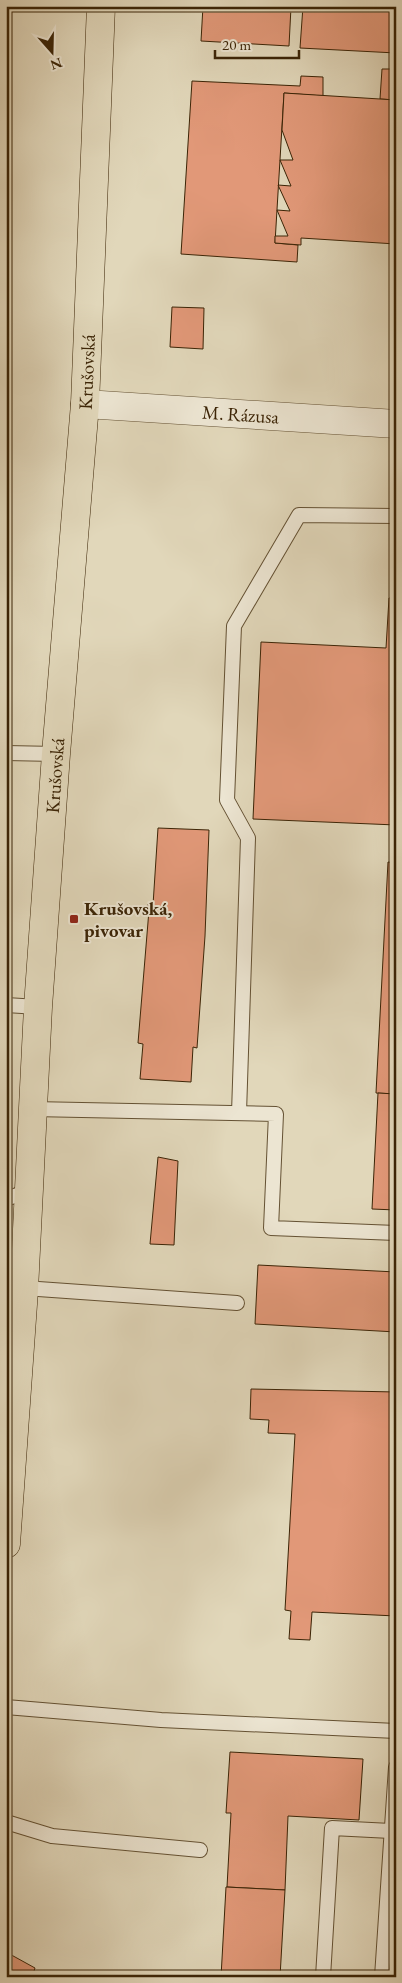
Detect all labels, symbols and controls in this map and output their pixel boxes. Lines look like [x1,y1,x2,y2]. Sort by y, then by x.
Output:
north arrow [28,28,78,78]
scale bar [215,28,298,60]
text: 20 m [222,35,251,54]
text: N [47,54,65,75]
street label: Krušovská [73,333,101,410]
street label: M. Rázusa [201,400,280,429]
street label: Krušovská [40,736,70,814]
place label: Krušovská, pivovar [84,896,173,943]
marker: Krušovská, pivovar [68,913,80,925]

